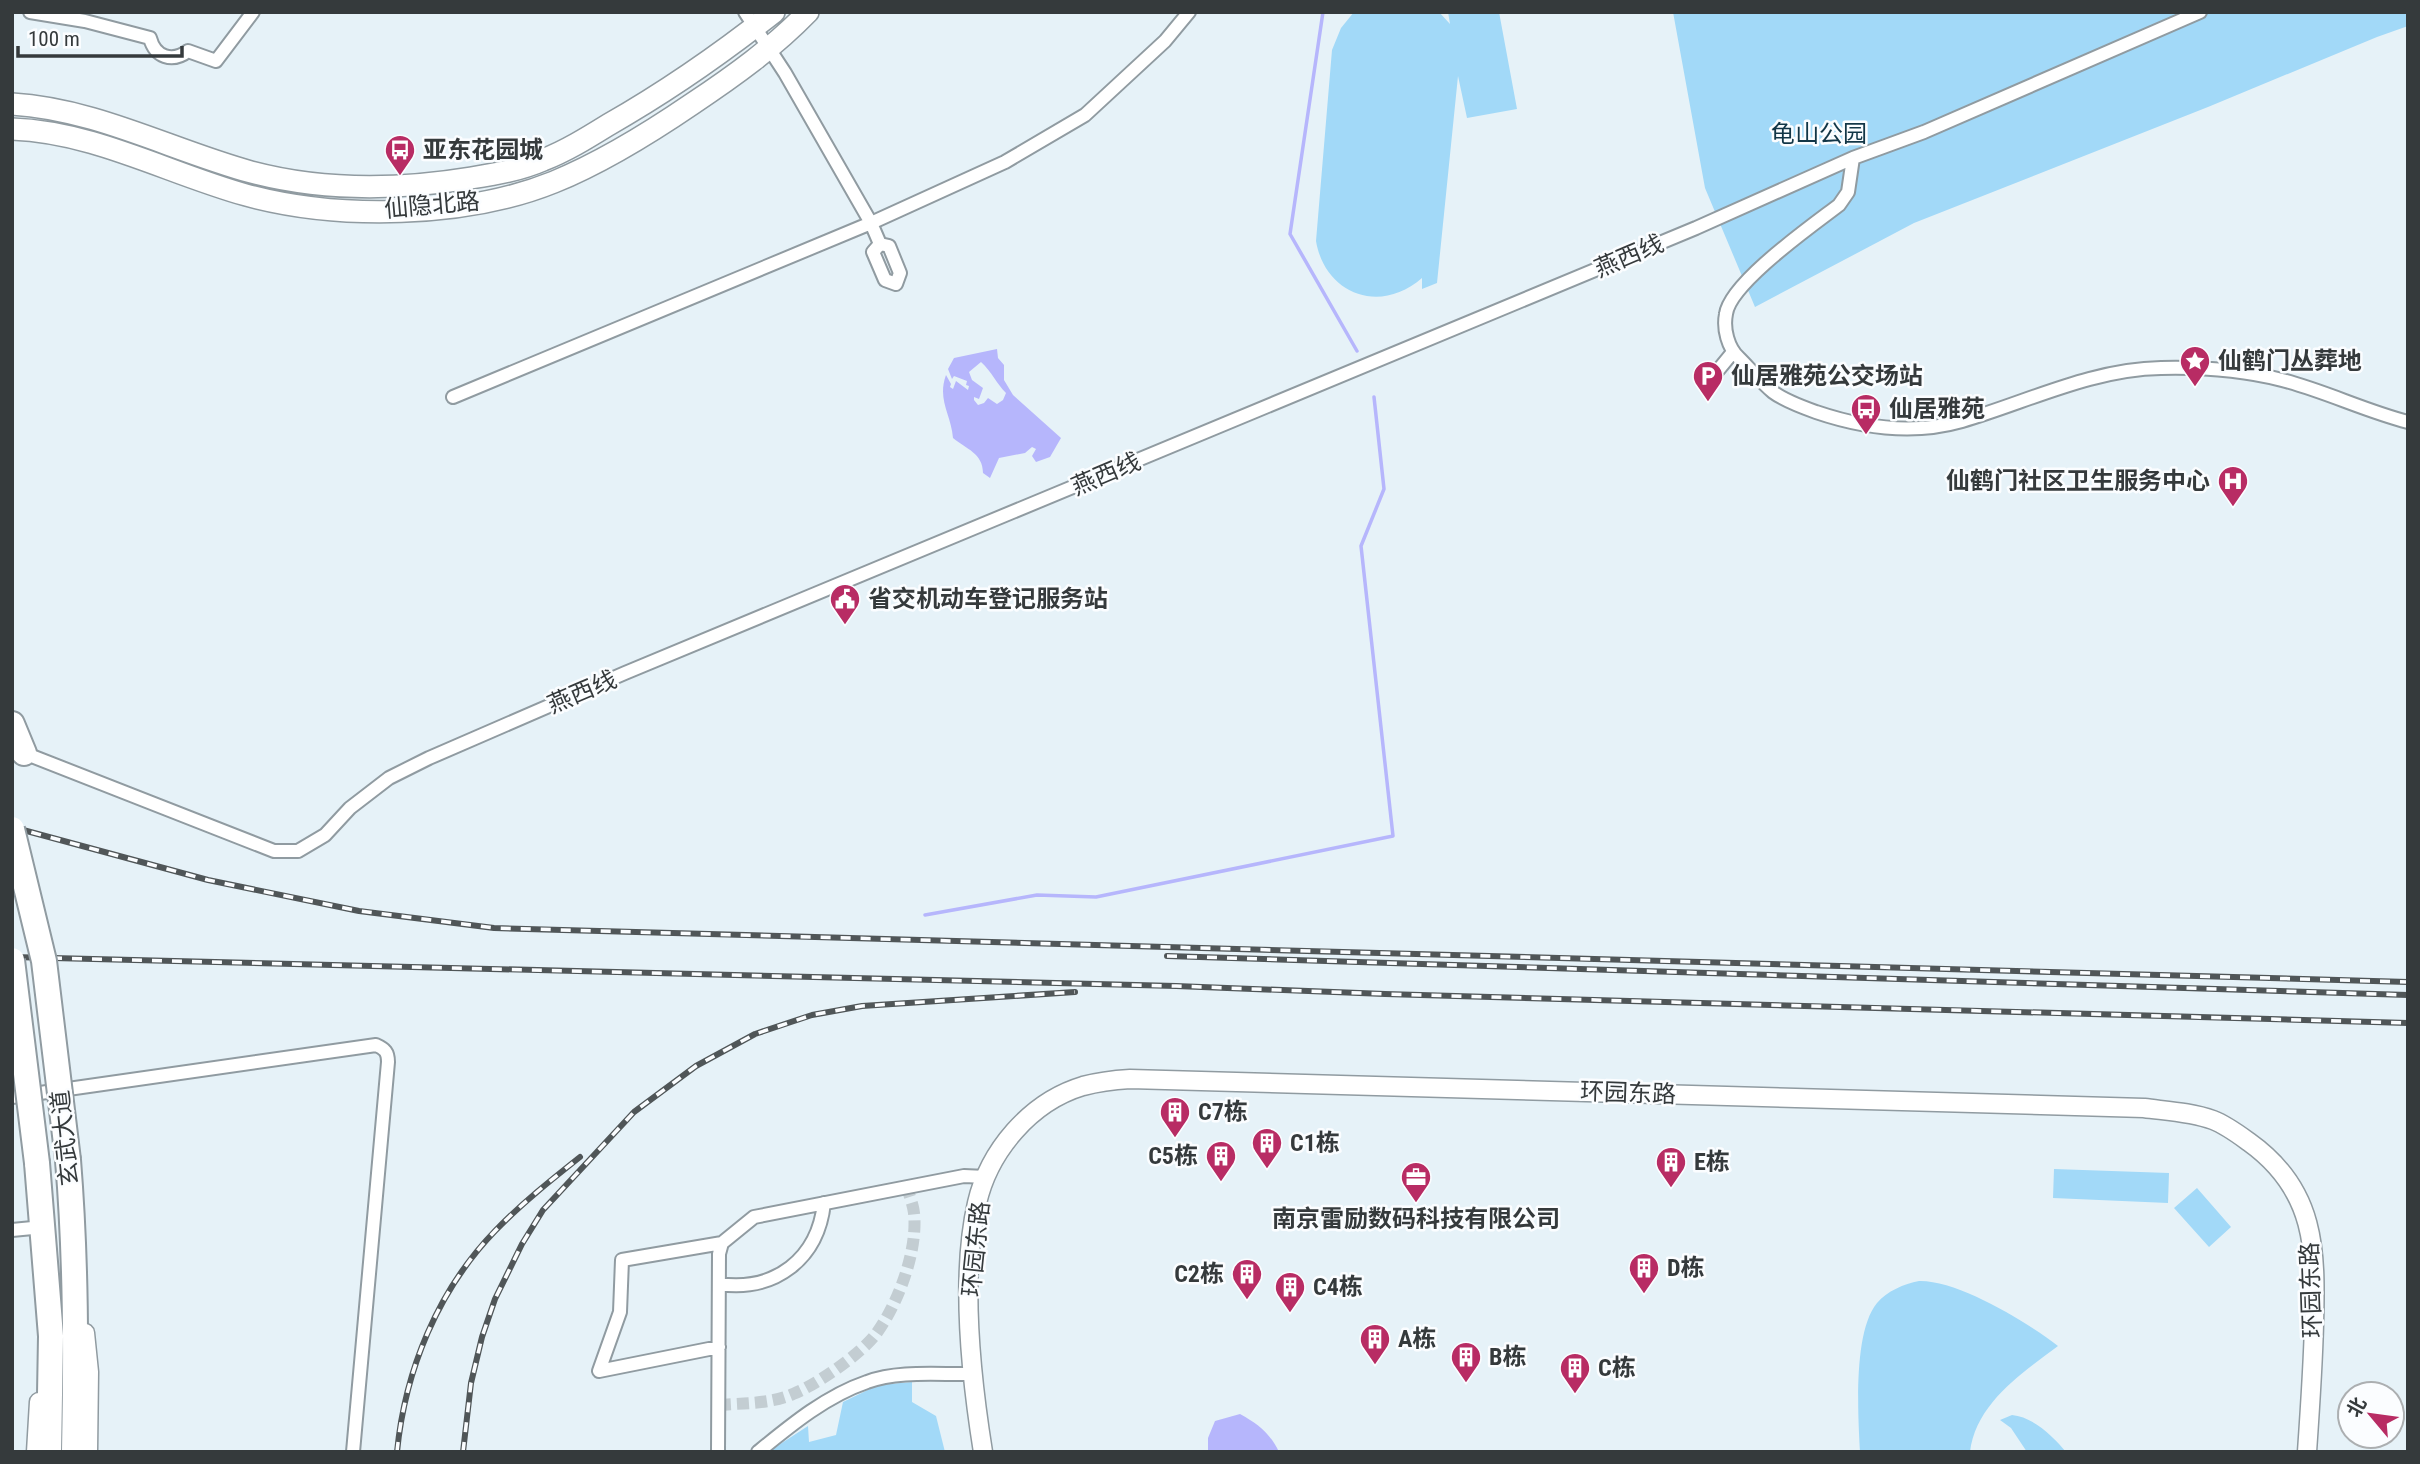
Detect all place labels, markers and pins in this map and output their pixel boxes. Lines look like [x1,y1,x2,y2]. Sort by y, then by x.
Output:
bus stop icon: 亚东花园城 [383,133,417,177]
place label: 亚东花园城 [423,136,543,164]
place icon: 仙鹤门丛葬地 [2178,344,2212,388]
place label: 仙鹤门丛葬地 [2218,347,2362,375]
parking icon: 仙居雅苑公交场站 [1691,359,1725,403]
place label: 仙居雅苑公交场站 [1731,362,1923,390]
bus stop icon: 仙居雅苑 [1849,392,1883,436]
place label: 仙居雅苑 [1889,395,1985,423]
hospital icon: 仙鹤门社区卫生服务中心 [2216,464,2250,508]
place label: 仙鹤门社区卫生服务中心 [1946,467,2210,495]
public building icon: 省交机动车登记服务站 [828,582,862,626]
place label: 省交机动车登记服务站 [868,585,1108,613]
building icon: C7栋 [1158,1095,1192,1139]
place label: C7栋 [1198,1098,1248,1126]
building icon: C1栋 [1250,1126,1284,1170]
place label: C1栋 [1290,1129,1340,1157]
building icon: C5栋 [1204,1139,1238,1183]
place label: C5栋 [1148,1142,1198,1170]
building icon: E栋 [1654,1145,1688,1189]
place label: E栋 [1694,1148,1730,1176]
office icon: 南京雷励数码科技有限公司 [1399,1160,1433,1204]
place label: 南京雷励数码科技有限公司 [1272,1205,1560,1233]
building icon: D栋 [1627,1251,1661,1295]
place label: D栋 [1667,1254,1705,1282]
building icon: C2栋 [1230,1257,1264,1301]
place label: C2栋 [1174,1260,1224,1288]
building icon: C4栋 [1273,1270,1307,1314]
place label: C4栋 [1313,1273,1363,1301]
building icon: A栋 [1358,1322,1392,1366]
place label: A栋 [1398,1325,1436,1353]
building icon: B栋 [1449,1340,1483,1384]
place label: B栋 [1489,1343,1526,1371]
building icon: C栋 [1558,1351,1592,1395]
place label: C栋 [1598,1354,1636,1382]

